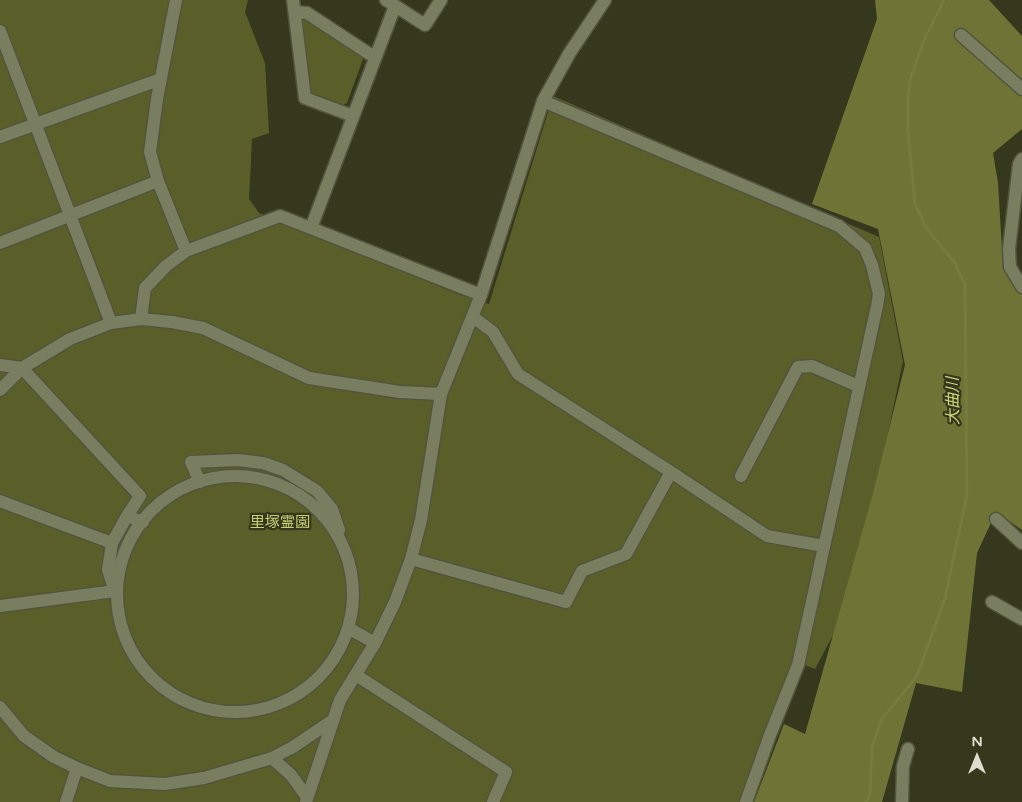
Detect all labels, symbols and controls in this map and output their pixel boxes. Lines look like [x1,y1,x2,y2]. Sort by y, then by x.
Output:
water label: 大曲川 [944,377,964,425]
park label: 里塚霊園 [250,514,310,532]
north arrow [952,732,1002,782]
text: N [971,733,983,750]

